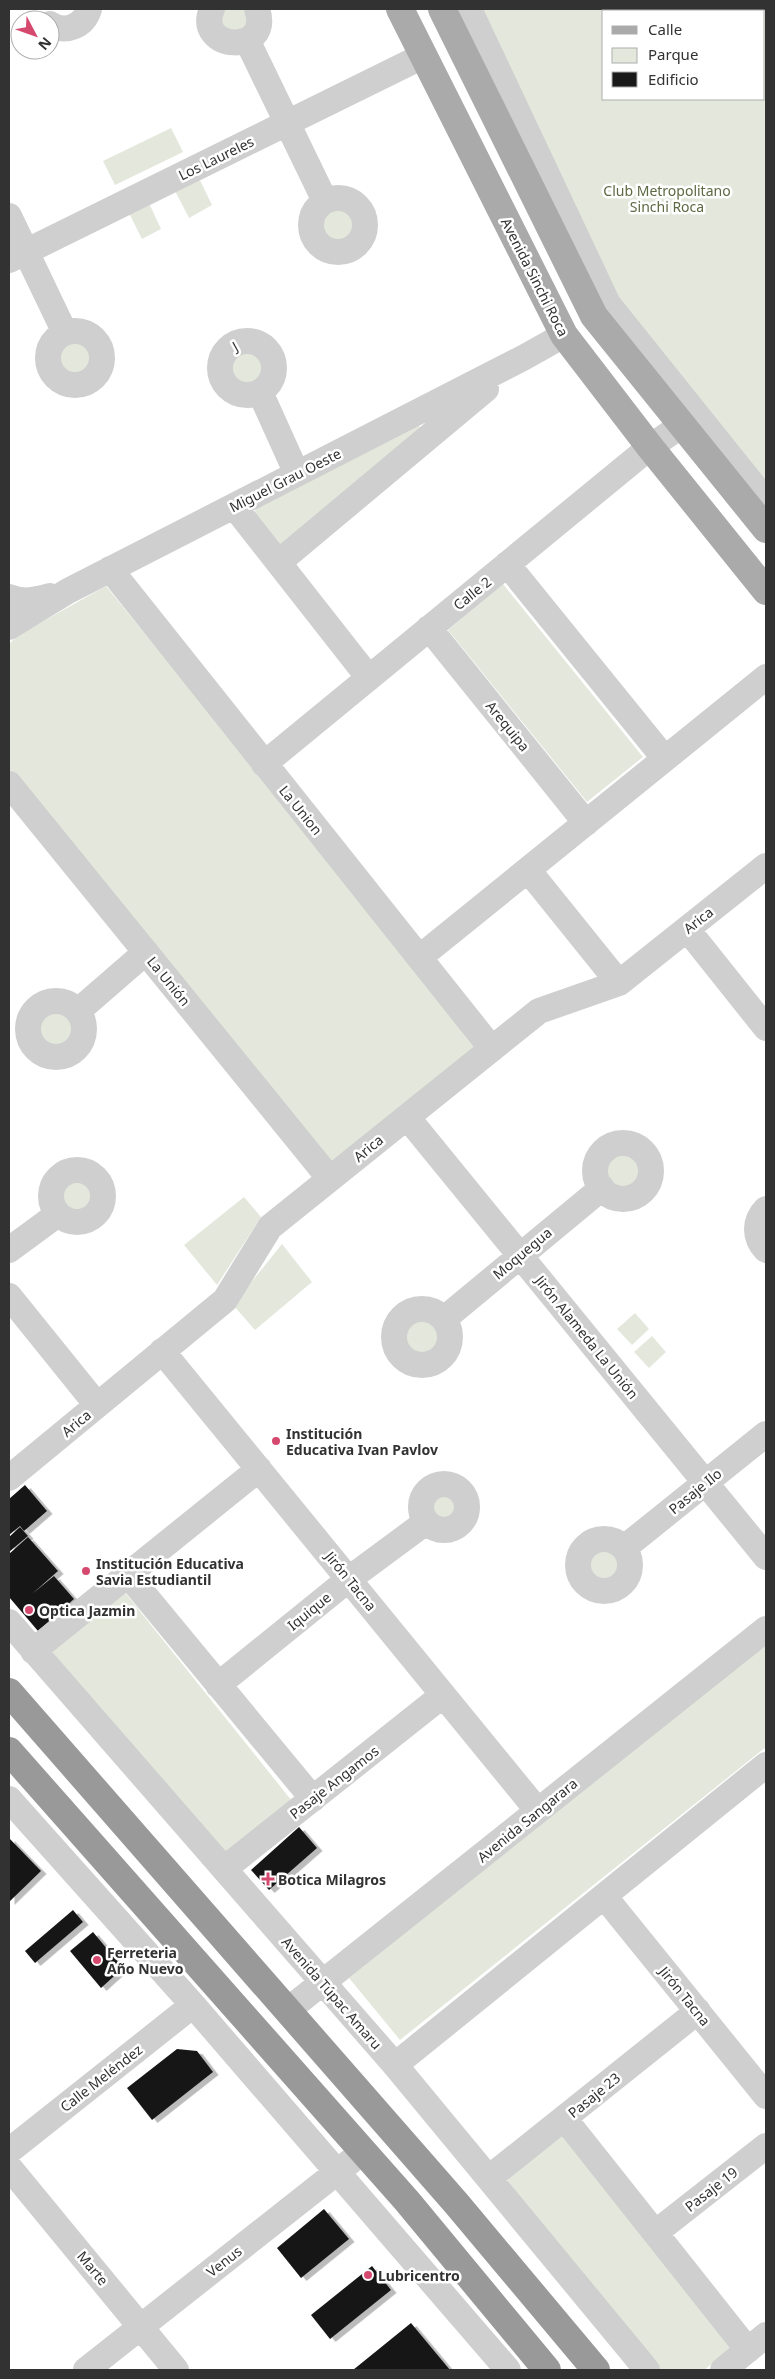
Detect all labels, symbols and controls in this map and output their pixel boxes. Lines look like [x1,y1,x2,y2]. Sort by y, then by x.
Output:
north arrow [10,10,60,60]
legend [602,10,765,100]
text: Calle [648,19,682,39]
text: N [34,33,56,54]
text: Parque [648,44,698,64]
text: Edificio [648,69,699,89]
street label: Los Laureles [175,131,257,184]
park label: Club Metropolitano Sinchi Roca [603,181,731,216]
street label: Avenida Sinchi Roca [497,214,573,340]
street label: J [227,337,241,356]
street label: Miguel Grau Oeste [226,444,344,516]
street label: Calle 2 [449,572,495,614]
street label: Arequipa [482,697,534,755]
street label: La Union [275,781,327,839]
street label: Arica [679,902,717,938]
street label: La Unión [143,952,195,1010]
street label: Arica [349,1130,387,1166]
street label: Moquegua [489,1223,555,1283]
street label: Jirón Alameda La Unión [530,1270,643,1403]
street label: Arica [57,1405,95,1441]
place label: Institución Educativa Ivan Pavlov [286,1424,438,1459]
marker: Institución Educativa Ivan Pavlov [270,1435,282,1447]
street label: Pasaje Ilo [665,1464,725,1518]
street label: Jirón Tacna [320,1546,381,1615]
place label: Institución Educativa Savia Estudiantil [96,1554,244,1589]
marker: Institución Educativa Savia Estudiantil [80,1565,92,1577]
street label: Iquique [283,1588,335,1634]
place label: Optica Jazmin [39,1601,135,1620]
marker: Optica Jazmin [23,1604,35,1616]
street label: Pasaje Angamos [285,1741,383,1823]
street label: Avenida Sangarara [473,1774,581,1866]
place label: Botica Milagros [278,1870,386,1889]
marker: Botica Milagros [262,1873,274,1885]
street label: Avenida Túpac Amaru [278,1933,386,2053]
place label: Ferreteria Año Nuevo [107,1943,184,1978]
marker: Ferreteria Año Nuevo [91,1954,103,1966]
street label: Jirón Tacna [654,1961,715,2030]
street label: Calle Meléndez [56,2040,146,2116]
street label: Pasaje 23 [564,2068,624,2122]
street label: Pasaje 19 [681,2162,741,2216]
street label: Venus [202,2241,246,2281]
street label: Marte [73,2247,113,2289]
place label: Lubricentro [378,2266,460,2285]
marker: Lubricentro [362,2269,374,2281]

